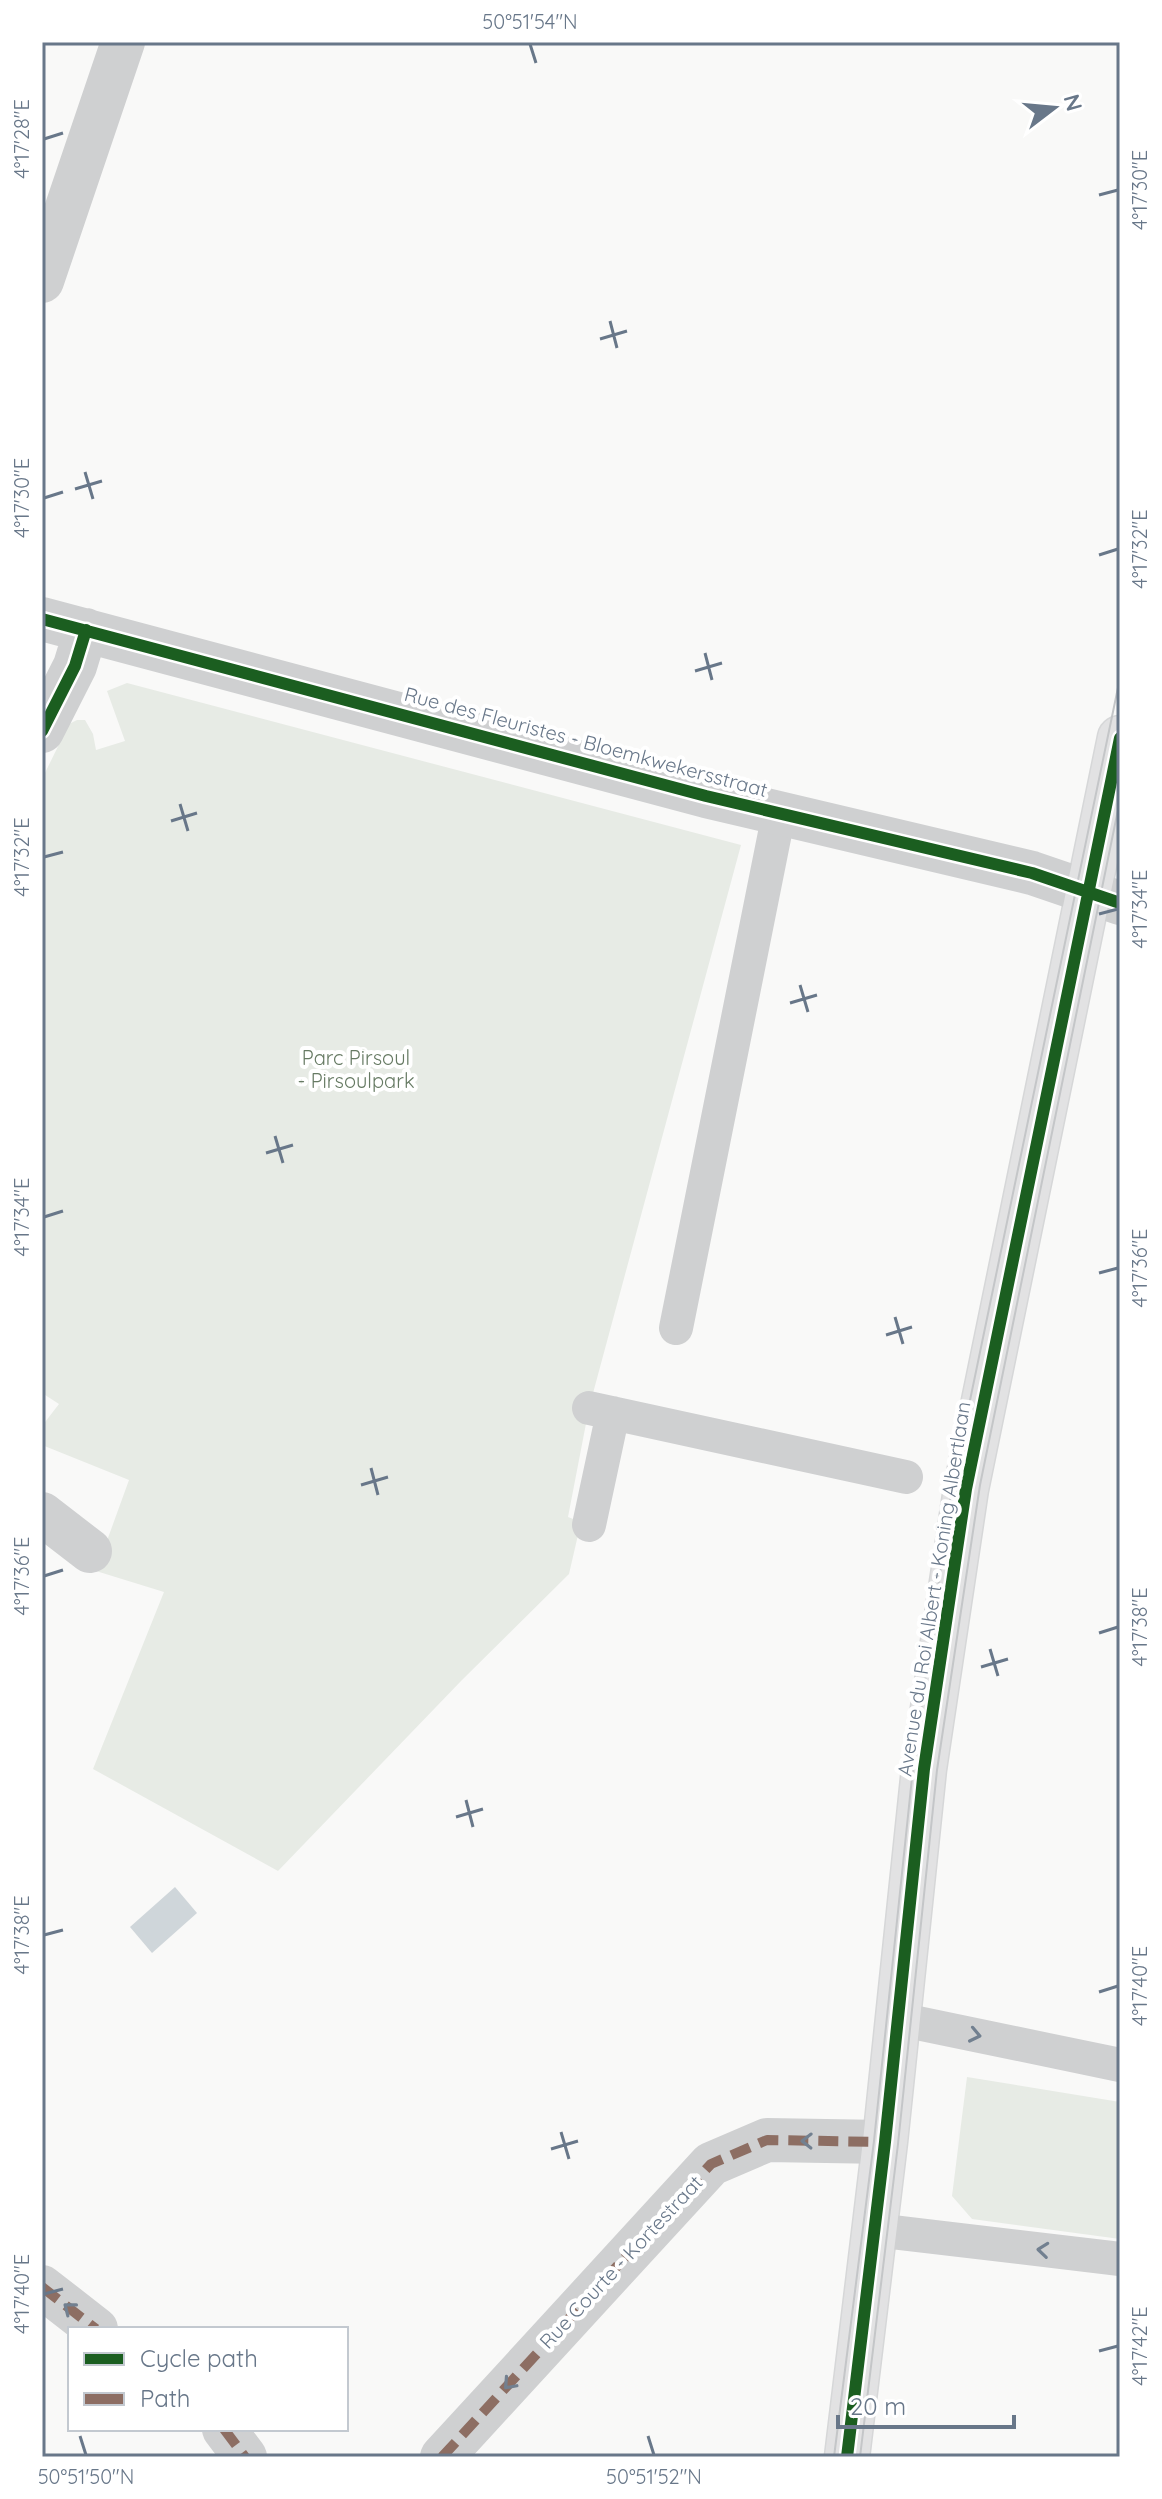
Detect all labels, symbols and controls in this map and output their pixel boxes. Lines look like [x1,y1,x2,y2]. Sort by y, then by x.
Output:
text: 50°51'54"N [482,9,578,34]
north arrow [1014,68,1094,148]
text: N [1058,91,1089,114]
text: 4°17'28"E [9,99,34,179]
text: 4°17'30"E [1127,150,1152,230]
text: 4°17'30"E [9,458,34,538]
text: 4°17'32"E [1127,509,1152,589]
street label: Rue des Fleuristes - Bloemkwekersstraat [402,681,771,802]
text: 4°17'32"E [9,817,34,897]
text: 4°17'34"E [1127,870,1152,948]
park label: Parc Pirsoul - Pirsoulpark [297,1045,415,1093]
text: 4°17'34"E [9,1178,34,1256]
text: 4°17'36"E [1127,1229,1152,1307]
street label: Avenue du Roi Albert - Koning Albertlaan [892,1400,975,1778]
text: 4°17'36"E [9,1537,34,1615]
text: 4°17'38"E [1127,1588,1152,1667]
text: 4°17'38"E [9,1896,34,1975]
text: 4°17'40"E [1127,1946,1152,2026]
one-way arrow [968,2025,981,2042]
one-way arrow [800,2132,813,2150]
street label: Rue Courte - Kortestraat [534,2170,708,2354]
one-way arrow [1036,2241,1049,2258]
text: 4°17'40"E [9,2254,34,2334]
one-way arrow [63,2304,78,2318]
text: 4°17'42"E [1127,2306,1152,2386]
legend [68,2327,348,2431]
text: Cycle path [140,2343,258,2373]
one-way arrow [503,2375,518,2389]
scale bar [838,2379,1014,2429]
text: Path [140,2383,191,2413]
text: 20 m [850,2391,906,2421]
text: 50°51'50"N [38,2464,134,2489]
text: 50°51'52"N [606,2464,702,2489]

